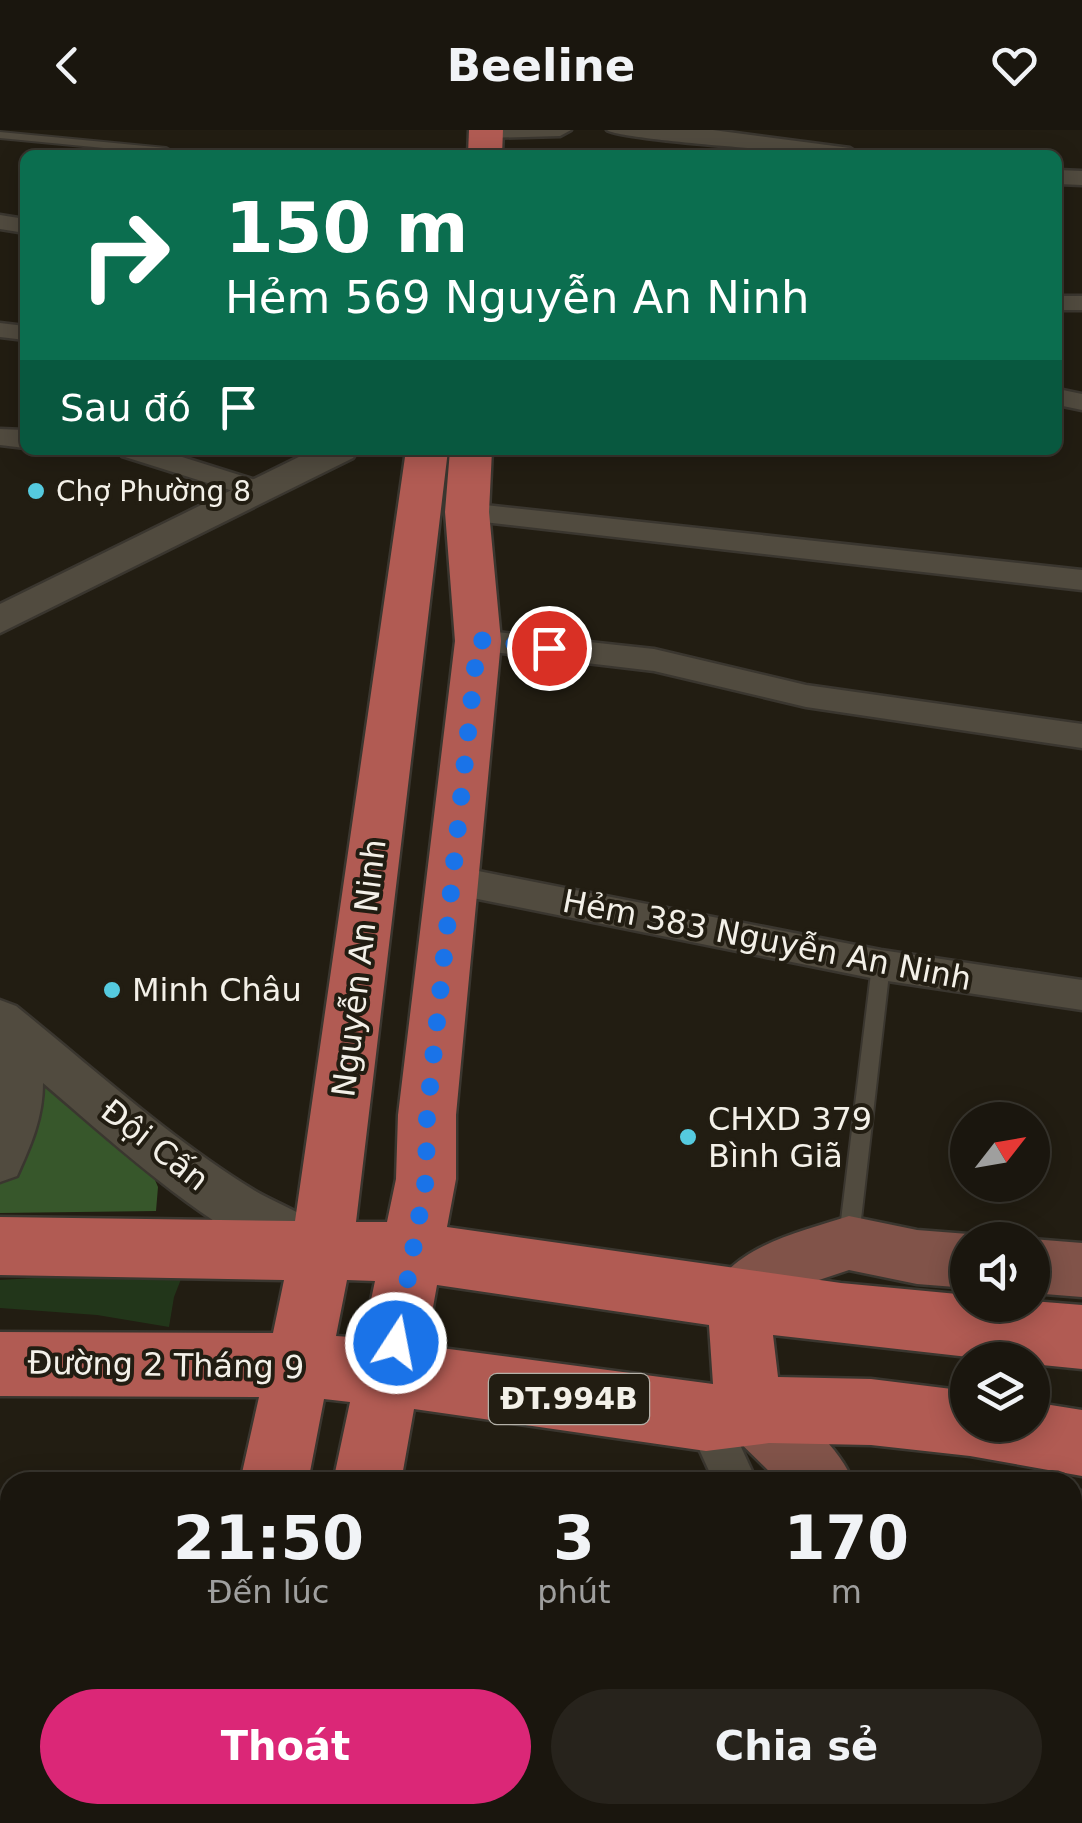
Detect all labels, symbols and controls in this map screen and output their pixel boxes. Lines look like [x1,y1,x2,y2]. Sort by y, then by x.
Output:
icon: back [40,38,95,93]
icon: heart [987,38,1042,93]
text: Beeline [447,39,635,92]
text: 150 m [225,187,468,269]
icon: right [60,190,190,320]
text: Hẻm 569 Nguyễn An Ninh [225,271,810,324]
icon: arrive [211,380,266,435]
text: Sau đó [60,386,191,430]
place label: Chợ Phường 8 [56,475,251,508]
marker: Chợ Phường 8 [25,480,47,502]
pin [507,606,592,691]
icon: arrive [522,621,577,676]
street label: Nguyễn An Ninh [324,837,394,1099]
street label: Hẻm 383 Nguyễn An Ninh [559,882,975,998]
place label: Minh Châu [132,971,302,1009]
marker: Minh Châu [101,979,123,1001]
street label: Đội Cấn [94,1091,216,1199]
place label: CHXD 379 Bình Giã [708,1100,872,1175]
north arrow [950,1102,1050,1202]
map controls [950,1102,1050,1442]
marker: CHXD 379 Bình Giã [677,1126,699,1148]
button: sound [950,1222,1050,1322]
position arrow [344,1291,448,1395]
button: layers [950,1342,1050,1442]
street label: Đường 2 Tháng 9 [27,1344,305,1386]
road number: ĐT.994B [489,1374,649,1424]
text: 21:50 [173,1503,364,1573]
text: 3 [553,1503,595,1573]
text: 170 [784,1503,909,1573]
text: Đến lúc [208,1573,329,1611]
text: phút [537,1573,611,1611]
text: m [831,1573,862,1611]
button: Thoát [40,1689,531,1804]
button: Chia sẻ [551,1689,1042,1804]

